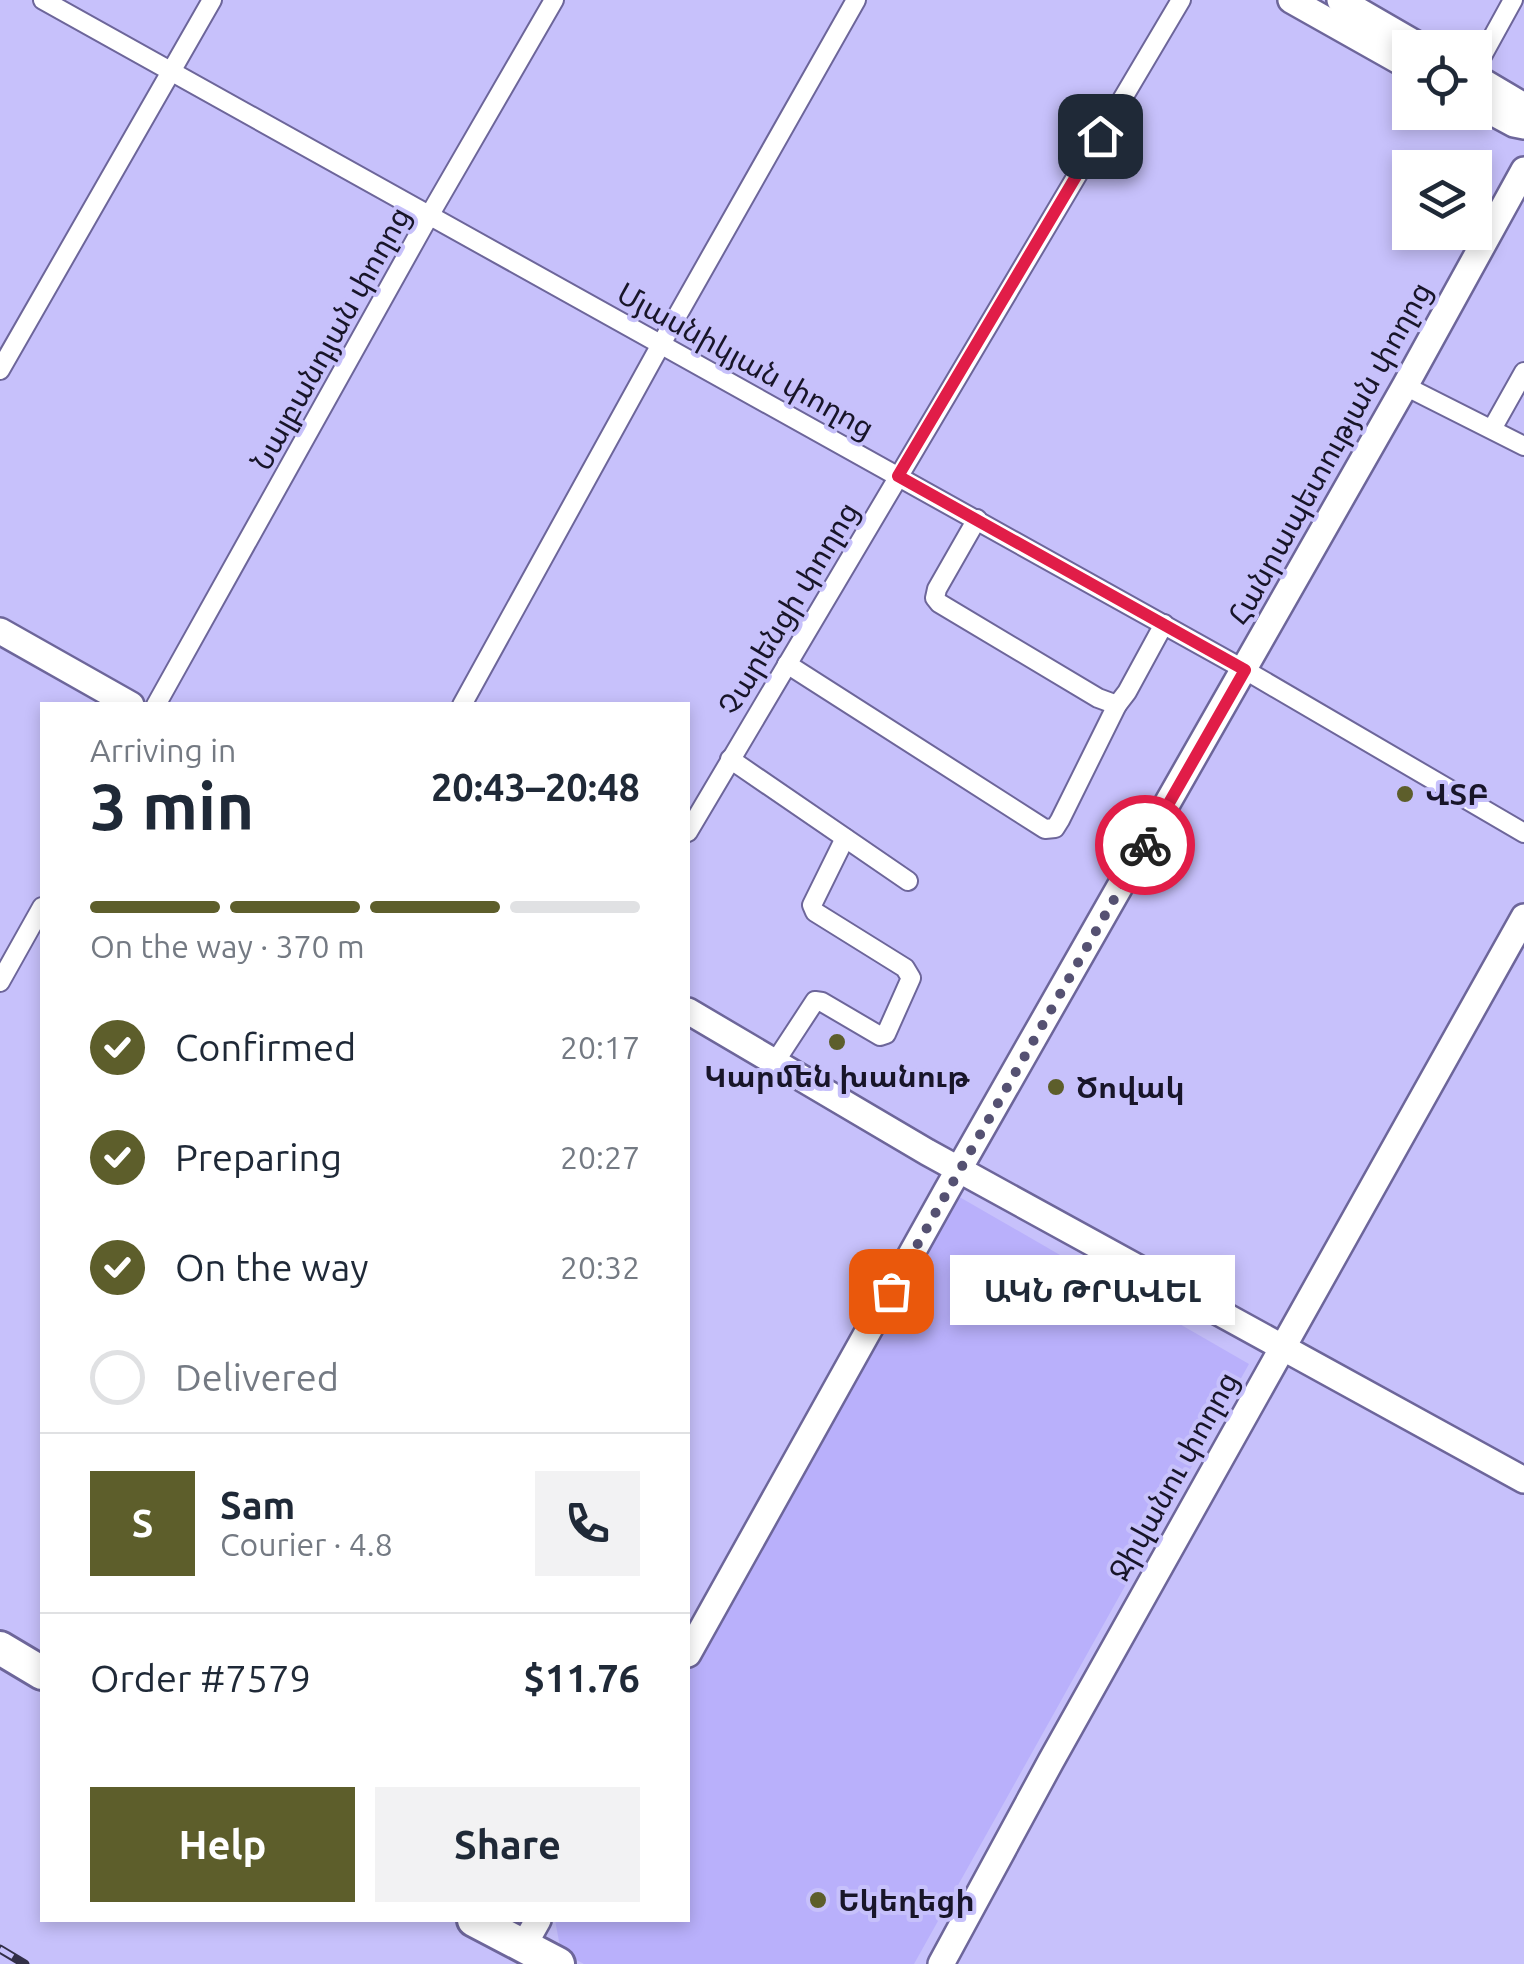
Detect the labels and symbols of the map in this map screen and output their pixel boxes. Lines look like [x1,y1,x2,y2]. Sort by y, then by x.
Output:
pin [1058,94,1143,179]
street label: Նալբանդյան փողոց [243,200,417,476]
street label: Մյասնիկյան փողոց [611,275,880,446]
street label: Հանրապետության փողոց [1220,276,1438,631]
street label: Չարենցի փողոց [711,495,866,721]
place label: ՎՏԲ [1425,777,1489,811]
marker: ՎՏԲ [1394,783,1416,805]
courier [1095,795,1195,895]
marker: Կարմեն խանութ [826,1031,848,1053]
place label: Կարմեն խանութ [704,1059,970,1094]
place label: Ծովակ [1076,1070,1185,1105]
marker: Ծովակ [1045,1076,1067,1098]
pin [849,1249,934,1334]
callout: ԱԿՆ ԹՐԱՎԵԼ [951,1256,1236,1326]
street label: Ջիվանու փողոց [1101,1366,1245,1587]
place label: Եկեղեցի [838,1883,975,1918]
marker: Եկեղեցի [807,1889,829,1911]

